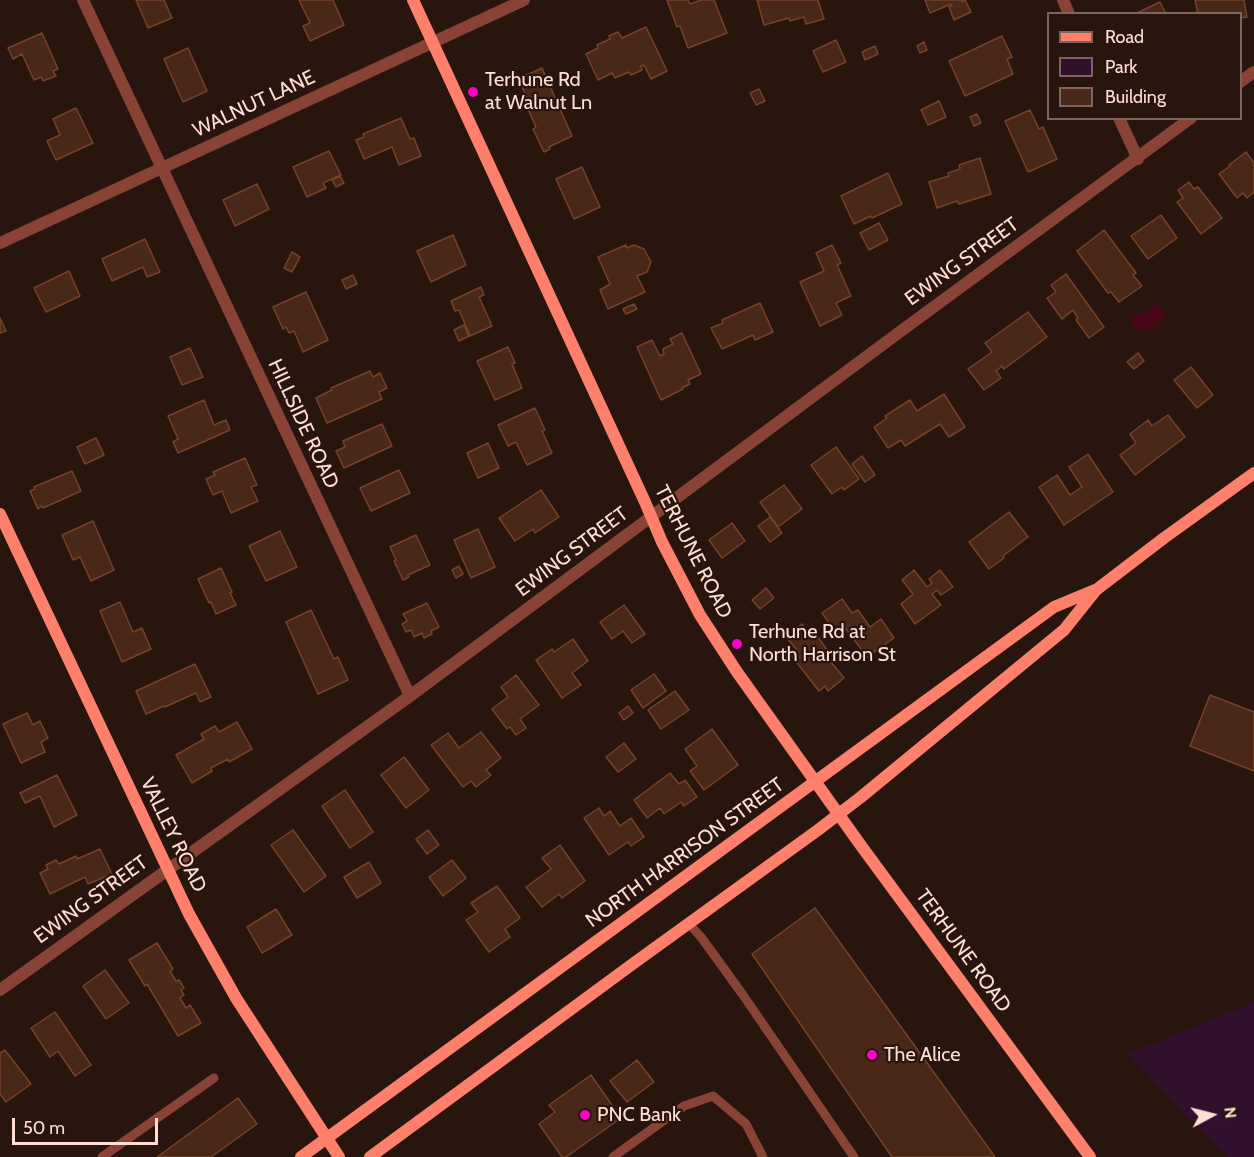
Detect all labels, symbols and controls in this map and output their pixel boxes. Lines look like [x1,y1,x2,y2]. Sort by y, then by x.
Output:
legend [1047,12,1242,120]
text: Road [1105,26,1144,48]
text: Park [1105,56,1137,78]
street label: WALNUT LANE [189,65,319,143]
place label: Terhune Rd at Walnut Ln [485,68,592,115]
marker: Terhune Rd at Walnut Ln [466,85,480,99]
text: Building [1105,86,1166,108]
street label: EWING STREET [901,213,1023,311]
street label: HILLSIDE ROAD [262,355,344,493]
street label: TERHUNE ROAD [649,481,737,623]
street label: EWING STREET [511,502,633,602]
place label: Terhune Rd at North Harrison St [749,620,896,667]
marker: Terhune Rd at North Harrison St [730,637,744,651]
street label: NORTH HARRISON STREET [581,773,789,933]
street label: VALLEY ROAD [135,774,211,896]
street label: EWING STREET [30,851,152,949]
street label: TERHUNE ROAD [910,885,1016,1017]
place label: The Alice [884,1043,960,1067]
marker: The Alice [865,1048,879,1062]
north arrow [1182,1085,1242,1145]
place label: PNC Bank [597,1103,681,1127]
scale bar [15,1106,160,1144]
text: N [1220,1106,1240,1120]
marker: PNC Bank [578,1108,592,1122]
text: 50 m [23,1117,65,1139]

